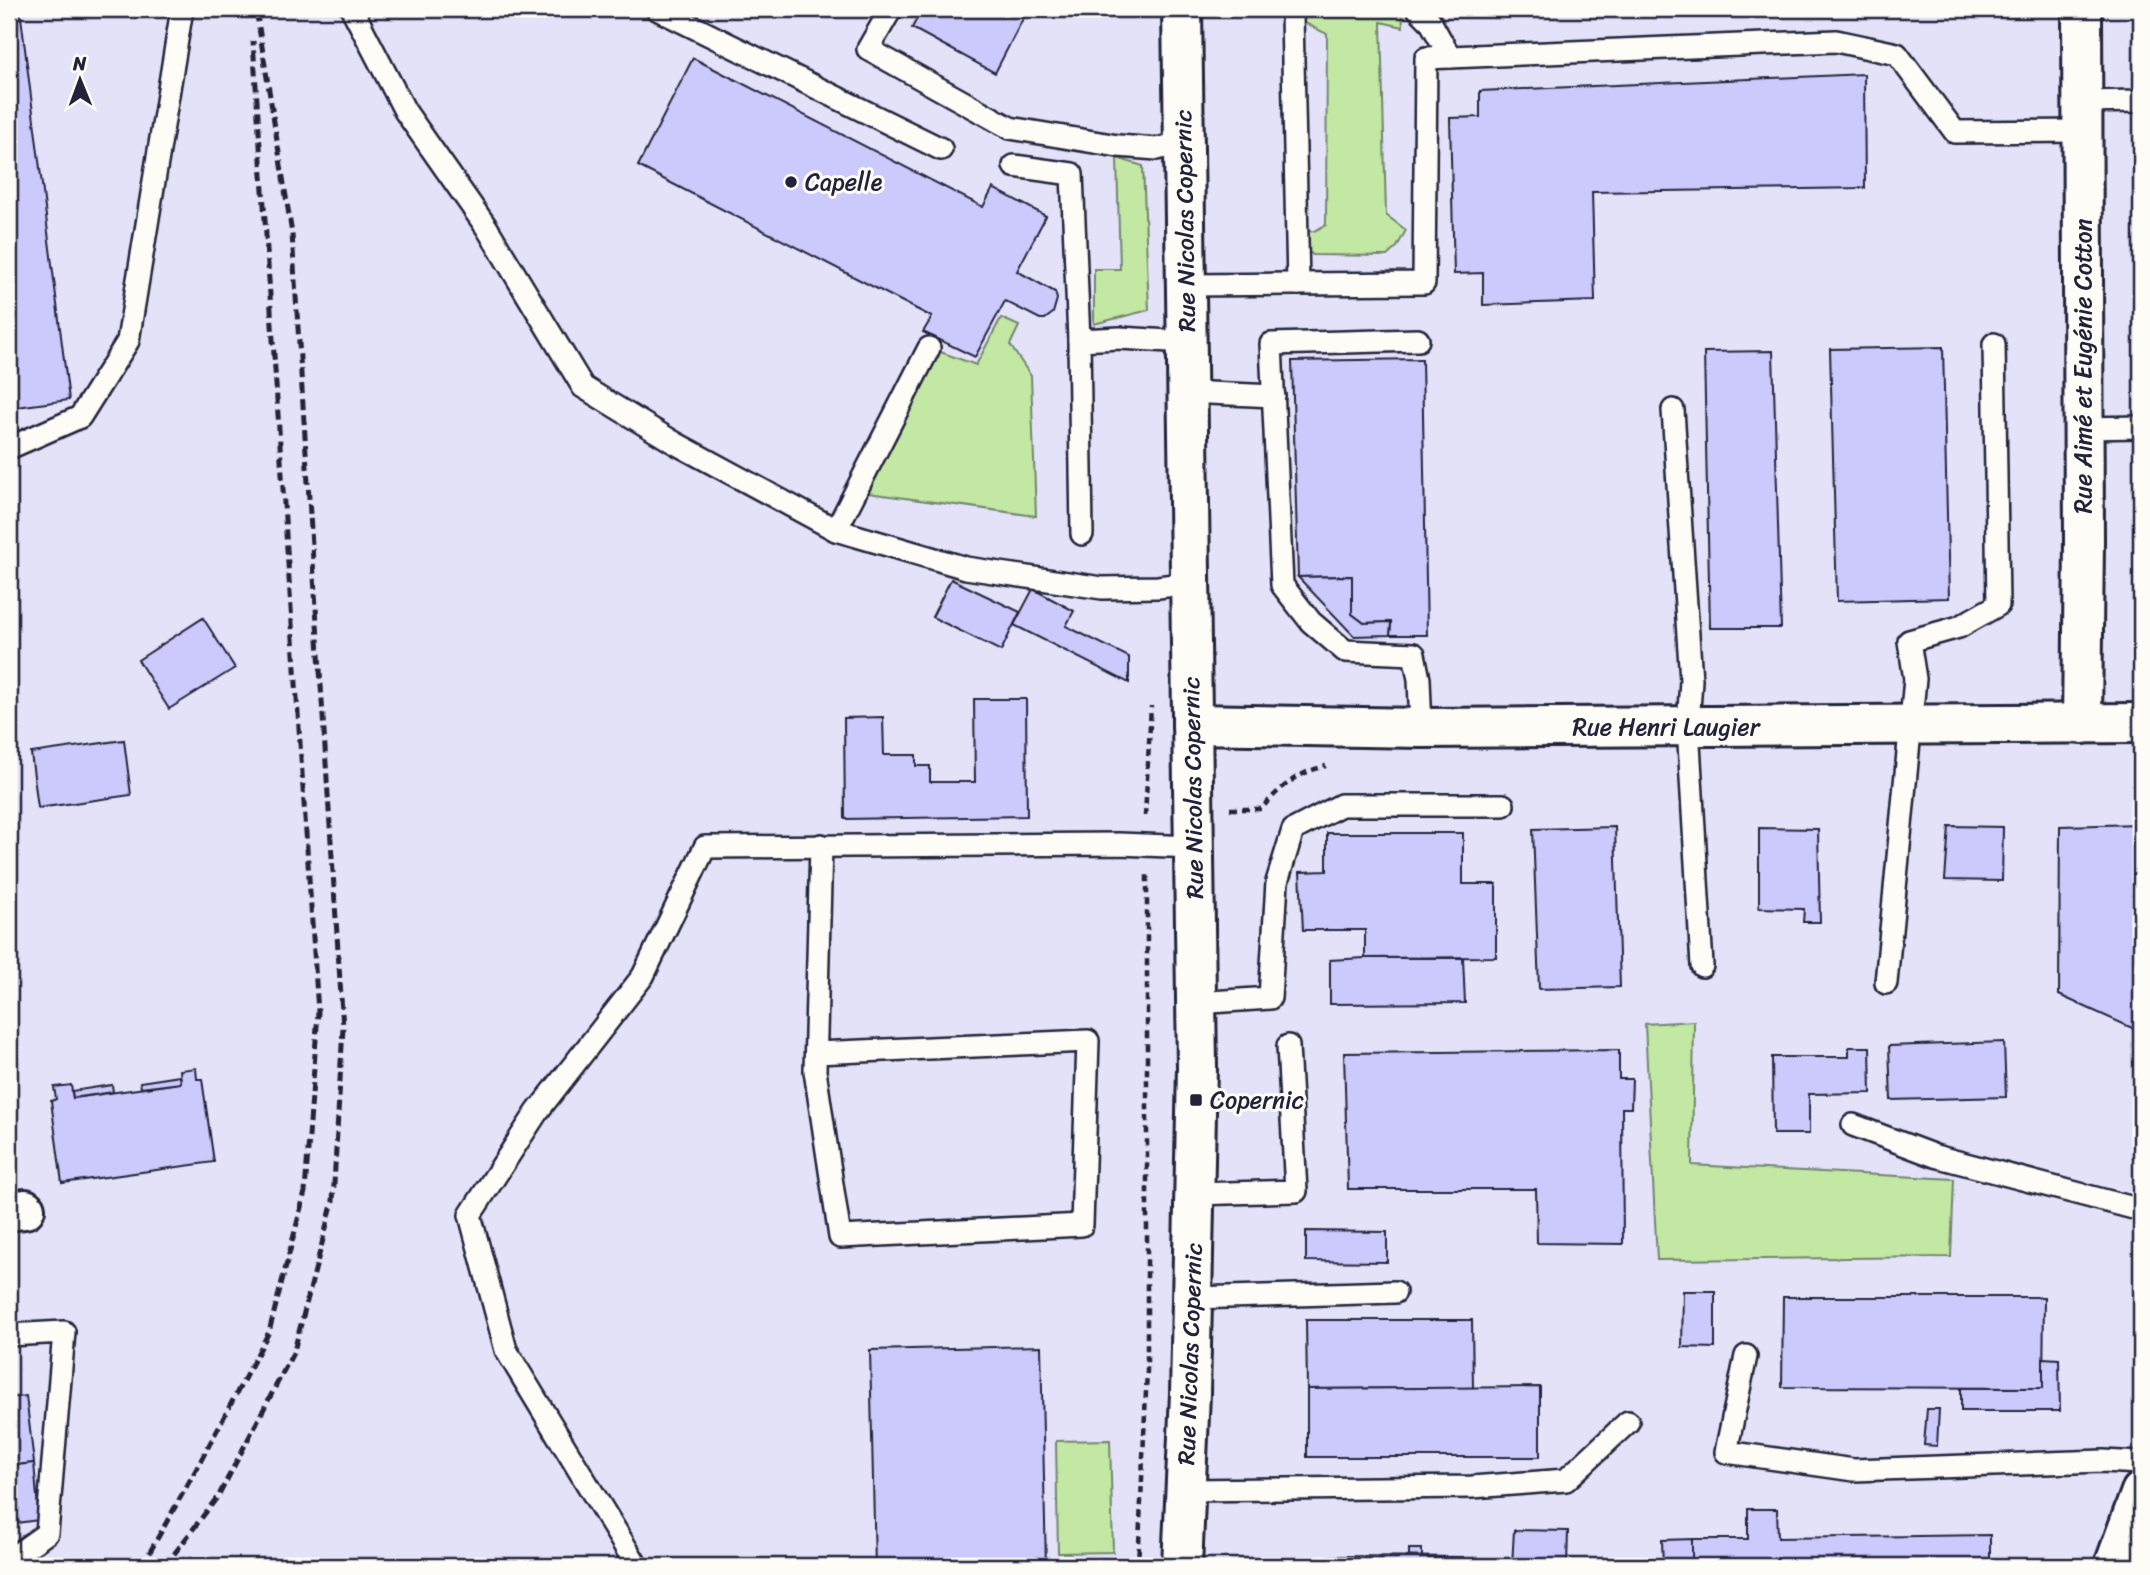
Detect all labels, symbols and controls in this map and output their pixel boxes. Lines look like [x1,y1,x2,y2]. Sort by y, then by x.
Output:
north arrow [46,46,116,116]
text: N [72,47,87,80]
street label: Rue Nicolas Copernic [1162,110,1208,332]
place label: Capelle [805,161,883,203]
marker: Capelle [783,174,799,190]
street label: Rue Aimé et Eugénie Cotton [2062,218,2104,514]
street label: Rue Nicolas Copernic [1170,677,1216,899]
street label: Rue Henri Laugier [1572,706,1762,748]
place label: Copernic [1210,1079,1304,1121]
marker: Copernic [1188,1092,1204,1108]
street label: Rue Nicolas Copernic [1165,1242,1215,1466]

